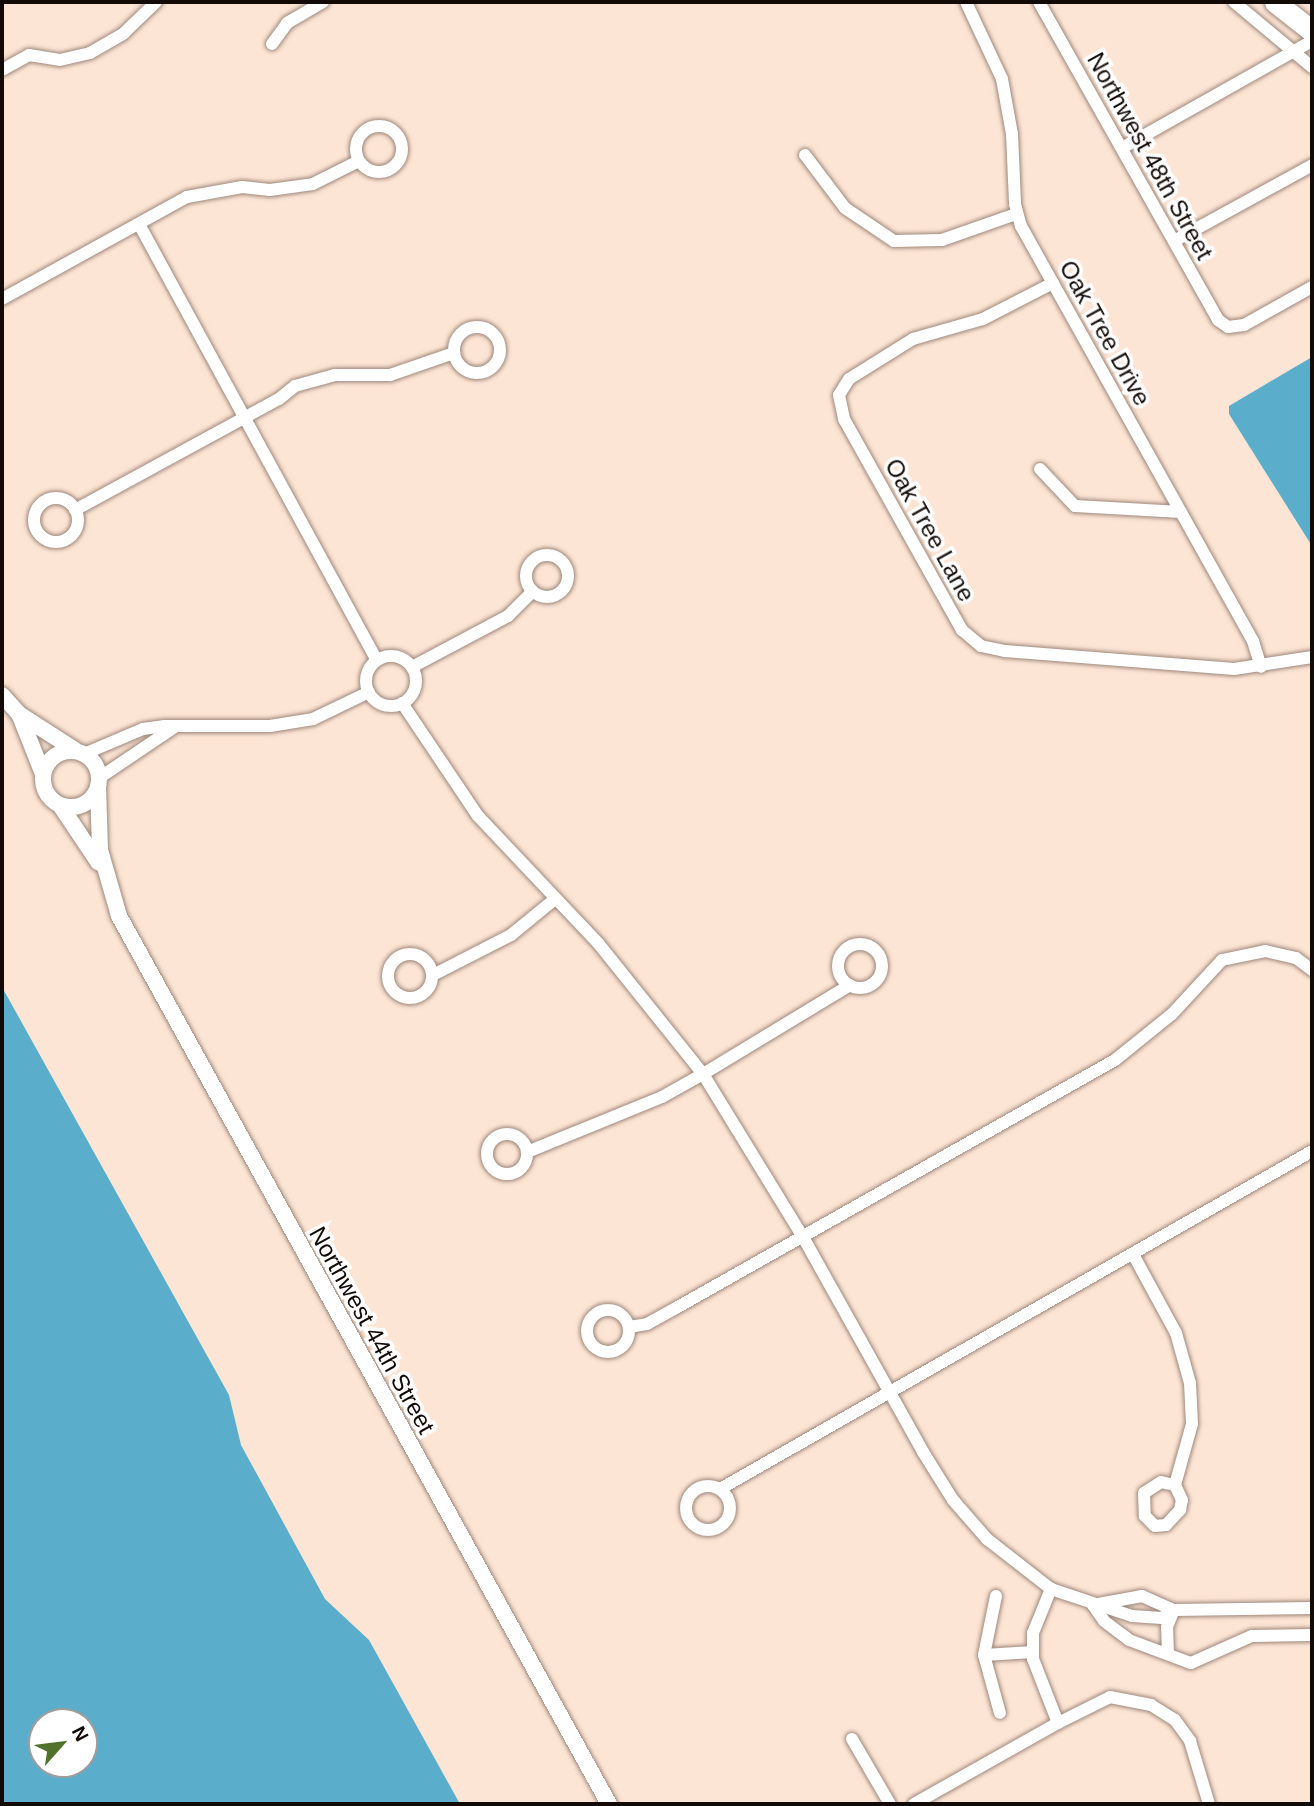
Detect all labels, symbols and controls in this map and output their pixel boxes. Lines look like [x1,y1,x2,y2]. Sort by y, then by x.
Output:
street label: Northwest 48th Street [1081,48,1219,264]
street label: Oak Tree Drive [1053,255,1157,411]
street label: Oak Tree Lane [879,453,981,607]
street label: Northwest 44th Street [303,1222,441,1438]
north arrow [28,1708,98,1778]
text: N [68,1723,93,1745]

